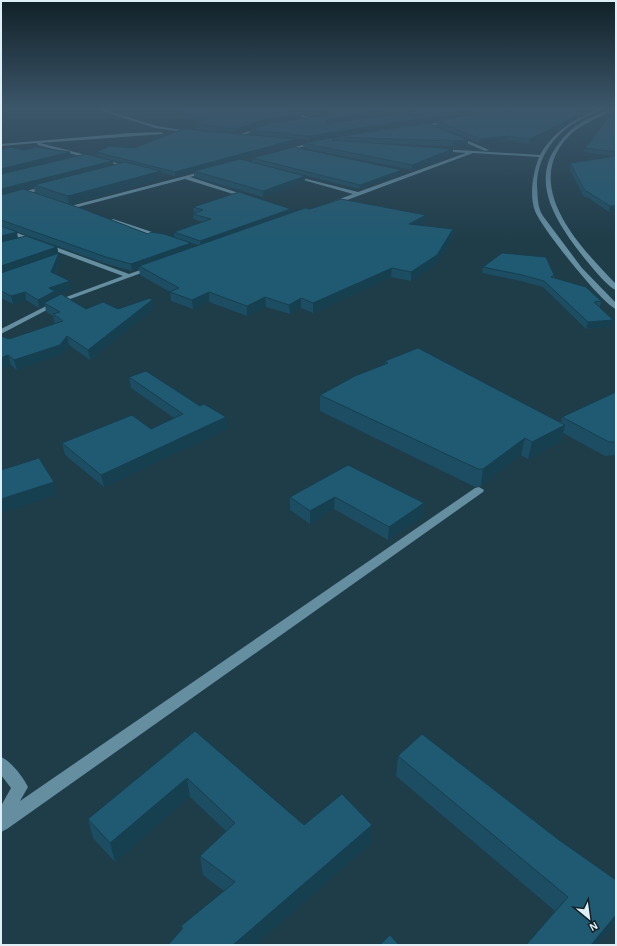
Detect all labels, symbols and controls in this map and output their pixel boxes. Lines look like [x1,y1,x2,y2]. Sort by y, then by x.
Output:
north arrow [569,898,609,938]
text: N [588,920,600,933]

